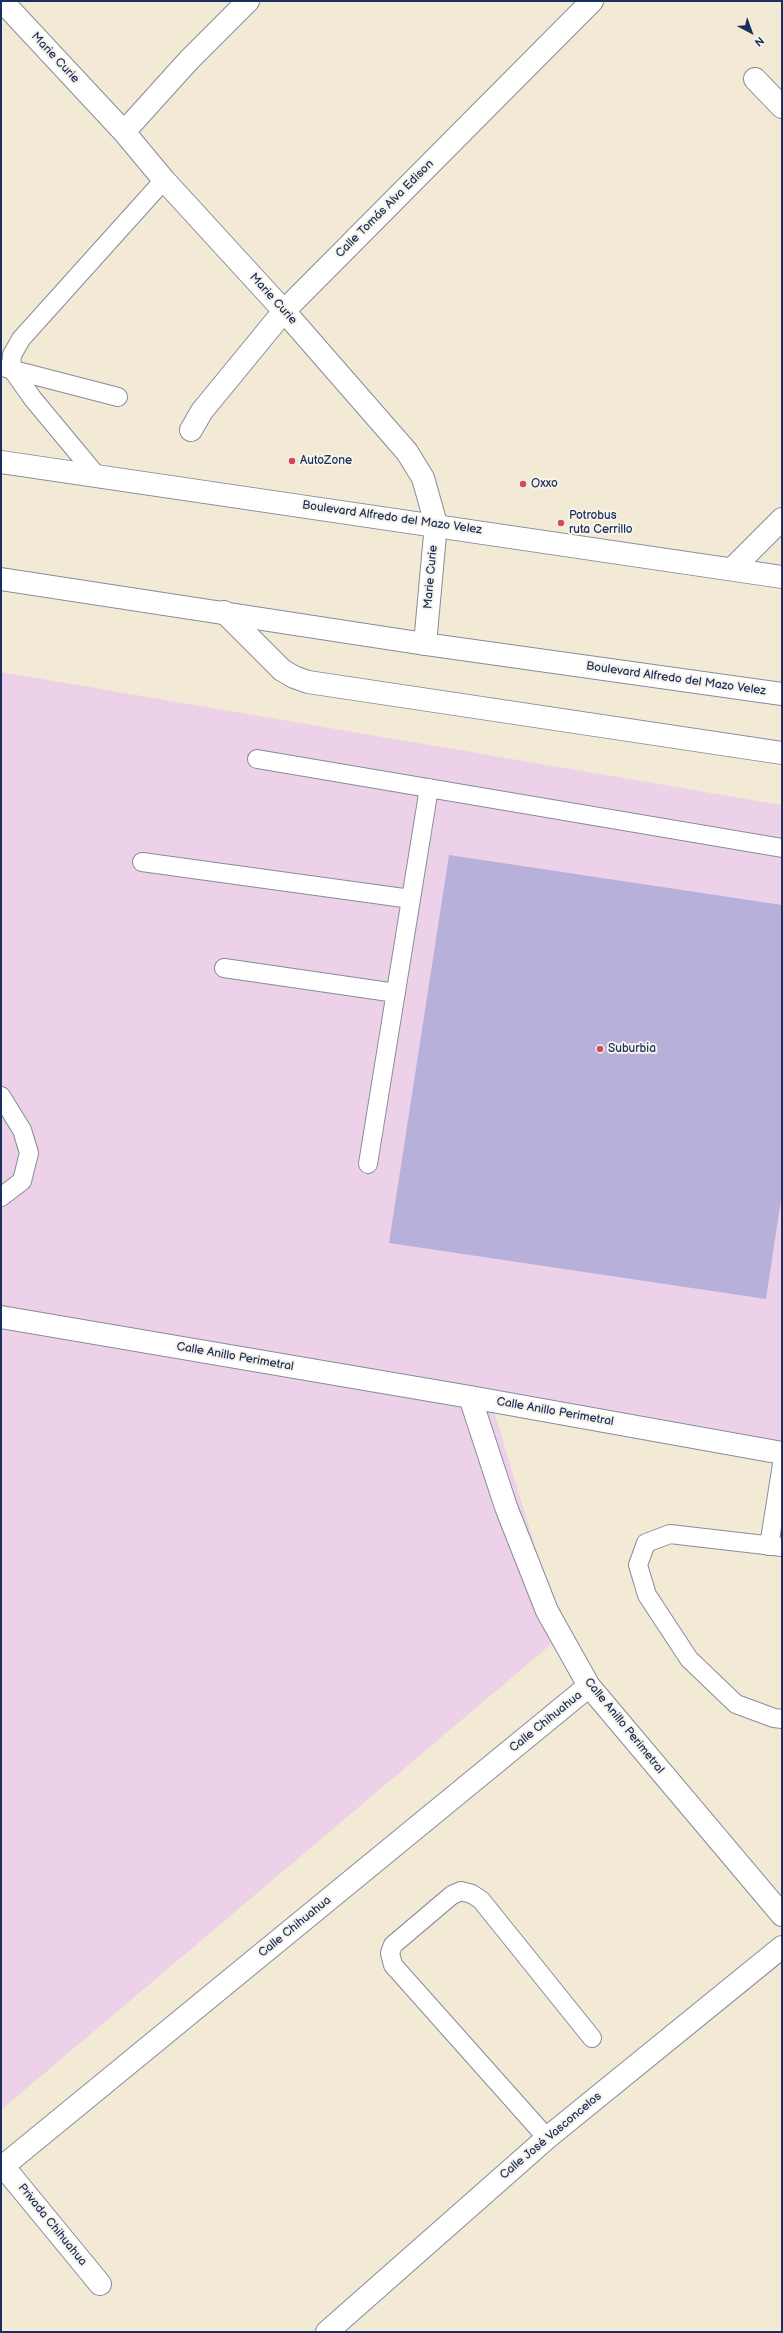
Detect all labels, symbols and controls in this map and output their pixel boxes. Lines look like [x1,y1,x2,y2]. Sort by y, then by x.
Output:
north arrow [731,12,771,52]
street label: Marie Curie [28,30,82,86]
text: N [752,34,767,49]
street label: Calle Tomás Alva Edison [333,157,437,261]
street label: Marie Curie [246,270,300,328]
place label: AutoZone [300,454,352,468]
marker: AutoZone [287,456,297,466]
place label: Oxxo [531,477,558,491]
marker: Oxxo [518,479,528,489]
street label: Boulevard Alfredo del Mazo Velez [301,498,483,538]
place label: Potrobus ruta Cerrillo [569,509,633,537]
marker: Potrobus ruta Cerrillo [556,518,566,528]
street label: Marie Curie [421,544,441,610]
street label: Boulevard Alfredo del Mazo Velez [585,659,767,699]
place label: Suburbia [608,1042,656,1056]
marker: Suburbia [595,1044,605,1054]
street label: Calle Anillo Perimetral [175,1340,295,1374]
street label: Calle Anillo Perimetral [495,1395,615,1429]
street label: Calle Anillo Perimetral [581,1675,667,1777]
street label: Calle Chihuahua [507,1688,585,1756]
street label: Calle Chihuahua [256,1893,334,1961]
street label: Calle José Vasconcelos [497,2089,605,2183]
street label: Privada Chihuahua [14,2181,90,2269]

